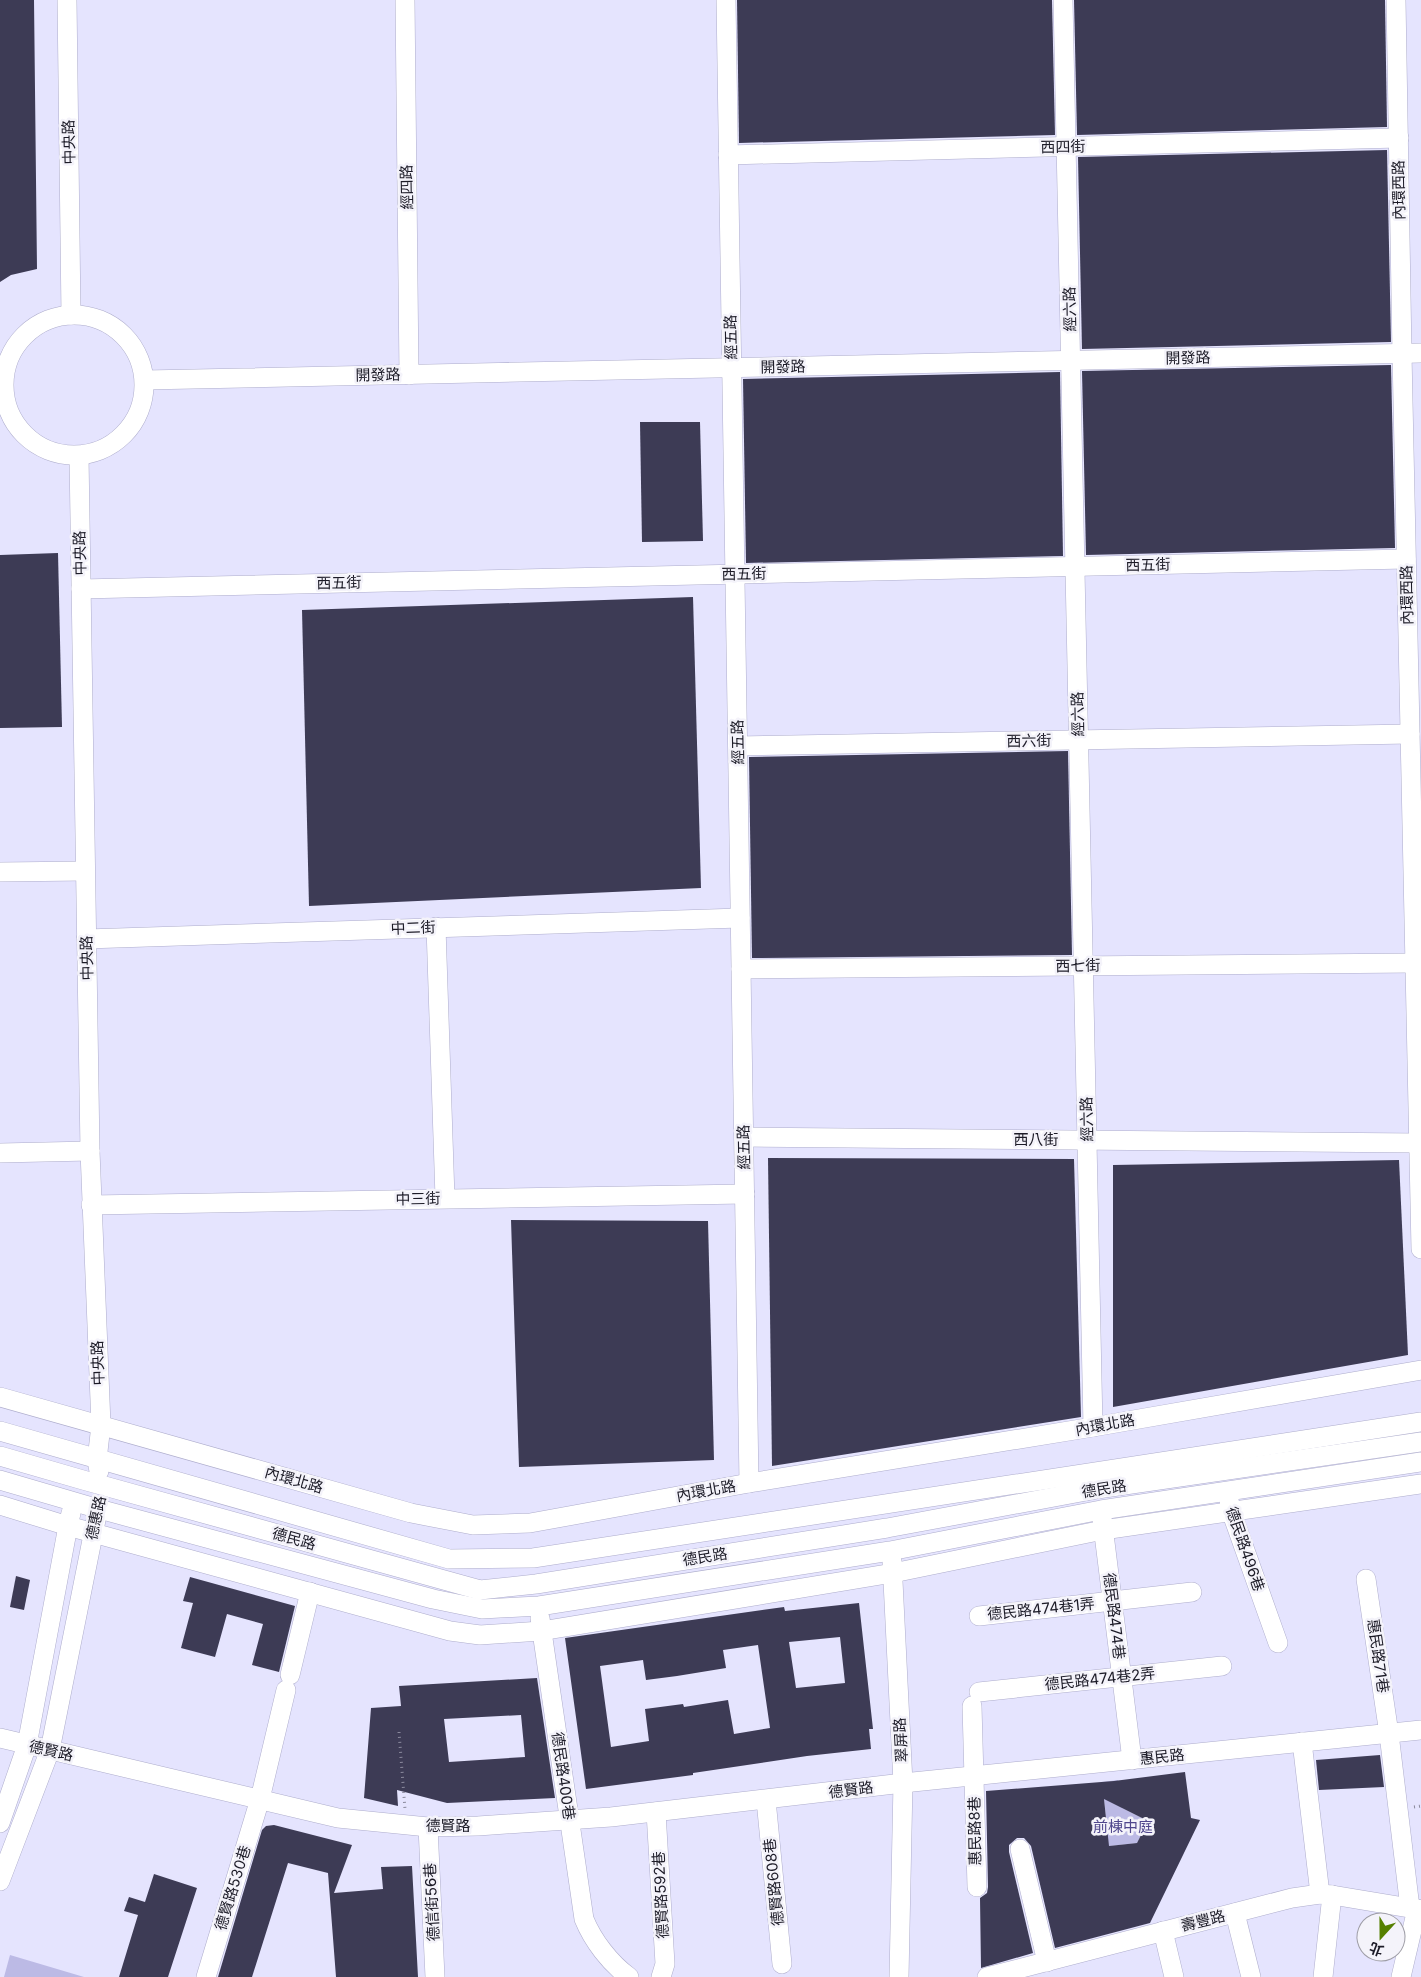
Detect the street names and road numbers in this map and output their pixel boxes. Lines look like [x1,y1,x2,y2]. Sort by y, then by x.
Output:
street label: 中央路 [59,119,78,165]
street label: 西四街 [1040,137,1086,156]
street label: 內環西路 [1388,160,1409,220]
street label: 經四路 [397,164,416,210]
street label: 經六路 [1060,286,1079,332]
street label: 經五路 [721,314,740,360]
street label: 開發路 [1165,348,1211,367]
street label: 開發路 [760,357,806,376]
street label: 開發路 [355,365,401,384]
street label: 中央路 [70,530,89,576]
street label: 西五街 [1125,555,1171,574]
street label: 西五街 [721,564,767,583]
street label: 內環西路 [1396,565,1417,625]
street label: 西五街 [316,573,362,592]
street label: 經六路 [1068,691,1087,737]
street label: 經五路 [728,719,747,765]
street label: 西六街 [1006,731,1052,750]
street label: 中二街 [390,917,436,938]
street label: 中央路 [77,935,96,981]
street label: 西七街 [1055,956,1101,975]
street label: 經六路 [1077,1096,1096,1142]
street label: 經五路 [734,1124,753,1170]
street label: 西八街 [1013,1130,1059,1149]
street label: 中三街 [395,1189,441,1208]
street label: 中央路 [87,1340,108,1386]
street label: 內環北路 [1074,1410,1136,1439]
street label: 內環北路 [263,1462,326,1497]
street label: 內環北路 [675,1476,737,1505]
street label: 德民路 [1080,1476,1128,1501]
street label: 德惠路 [82,1494,109,1542]
street label: 德民路496巷 [1222,1504,1269,1594]
street label: 德民路 [270,1523,318,1554]
street label: 德民路 [681,1544,729,1569]
street label: 德民路474巷 [1100,1572,1129,1660]
street label: 德民路474巷1弄 [986,1593,1096,1624]
street label: 惠民路71巷 [1364,1618,1393,1694]
street label: 德民路474巷2弄 [1044,1663,1156,1694]
street label: 翠屏路 [890,1717,911,1763]
street label: 德民路400巷 [548,1731,579,1821]
street label: 德賢路 [27,1736,75,1765]
street label: 惠民路 [1139,1745,1185,1768]
street label: 德賢路 [827,1777,874,1802]
street label: 惠民路8巷 [964,1796,985,1866]
street label: 德賢路 [425,1816,471,1835]
street label: 德賢路608巷 [759,1837,788,1927]
street label: 德賢路530巷 [211,1843,254,1933]
street label: 德賢路592巷 [649,1851,672,1939]
street label: 德信街56巷 [420,1862,443,1942]
street label: 壽豐路 [1179,1906,1227,1935]

